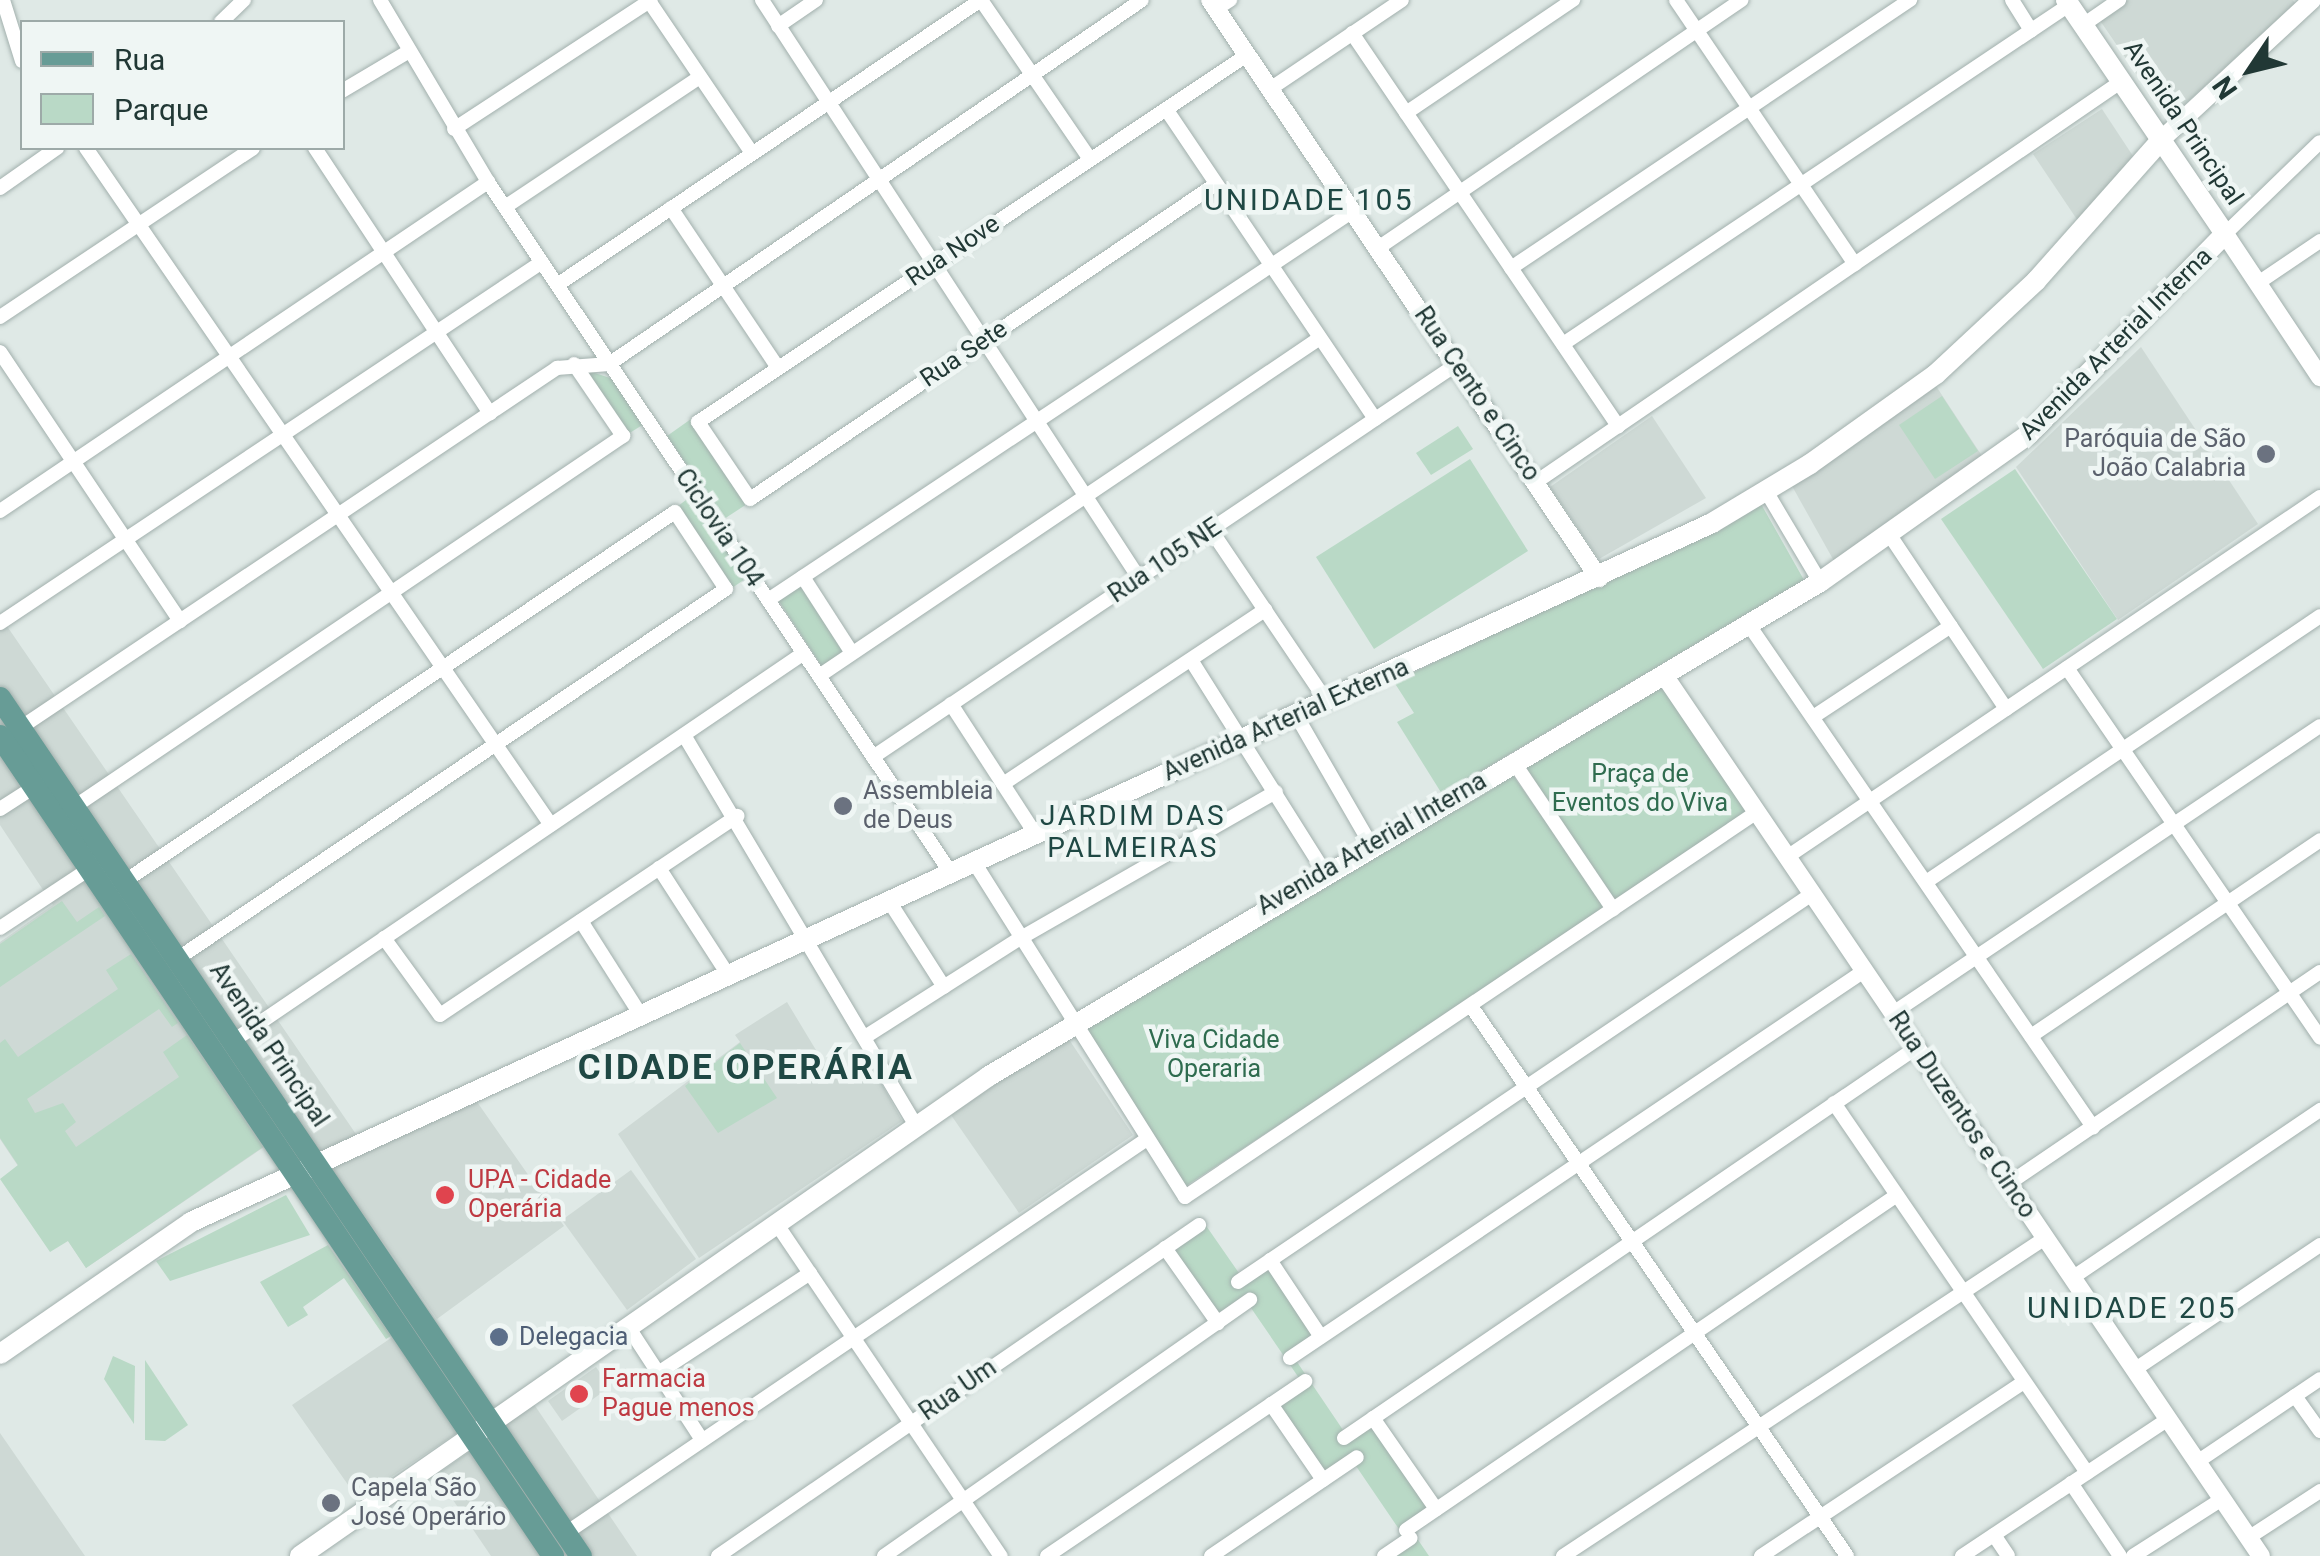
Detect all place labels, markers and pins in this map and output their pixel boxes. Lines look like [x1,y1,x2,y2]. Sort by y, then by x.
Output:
place label: Paróquia de São João Calabria [2064,425,2246,484]
marker: Paróquia de São João Calabria [2255,443,2277,465]
place label: Assembleia de Deus [863,777,993,836]
marker: Assembleia de Deus [832,795,854,817]
place label: UPA - Cidade Operária [468,1166,611,1225]
marker: UPA - Cidade Operária [432,1182,458,1208]
place label: Delegacia [519,1322,628,1352]
marker: Delegacia [488,1326,510,1348]
place label: Farmacia Pague menos [602,1365,755,1424]
marker: Farmacia Pague menos [566,1381,592,1407]
place label: Capela São José Operário [351,1474,506,1533]
marker: Capela São José Operário [320,1492,342,1514]

